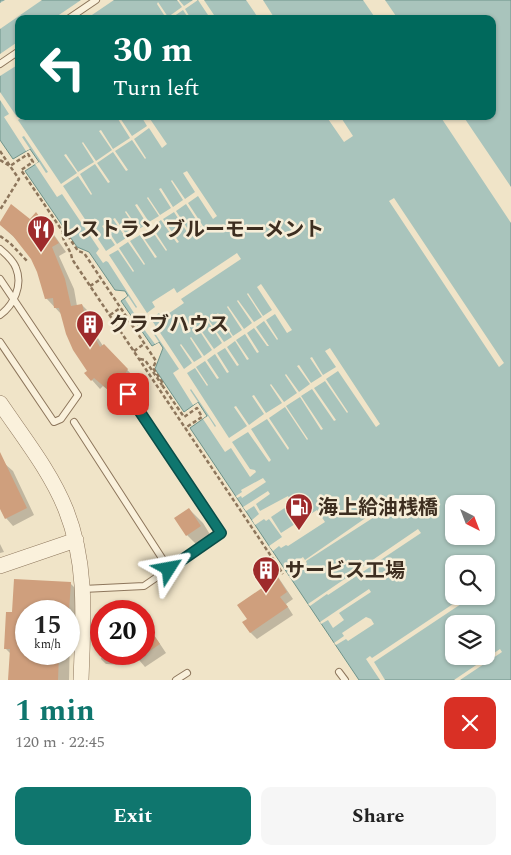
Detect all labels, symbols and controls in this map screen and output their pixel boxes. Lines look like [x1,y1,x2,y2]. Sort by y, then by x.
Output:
text: 30 m [113,24,193,77]
icon: left [30,35,95,100]
text: Turn left [113,72,199,105]
restaurant icon: レストラン ブルーモーメント [26,214,56,253]
place label: レストラン ブルーモーメント [60,215,324,245]
building icon: クラブハウス [75,309,105,348]
place label: クラブハウス [109,310,229,340]
pin [107,373,149,415]
icon: arrive [114,380,142,408]
fuel station icon: 海上給油桟橋 [284,492,314,531]
place label: 海上給油桟橋 [318,493,438,523]
north arrow [445,495,495,545]
map controls [445,495,495,665]
position arrow [142,542,194,594]
building icon: サービス工場 [251,555,281,594]
button: search [445,555,495,605]
place label: サービス工場 [285,556,405,586]
speed limit sign: 20 [90,600,155,665]
text: 15 [33,607,62,645]
button: layers [445,615,495,665]
text: km/h [34,635,61,654]
text: 1 min [15,688,95,734]
button: close [444,697,496,749]
text: 120 m · 22:45 [15,730,105,754]
button: Exit [15,787,251,845]
button: Share [261,787,496,845]

